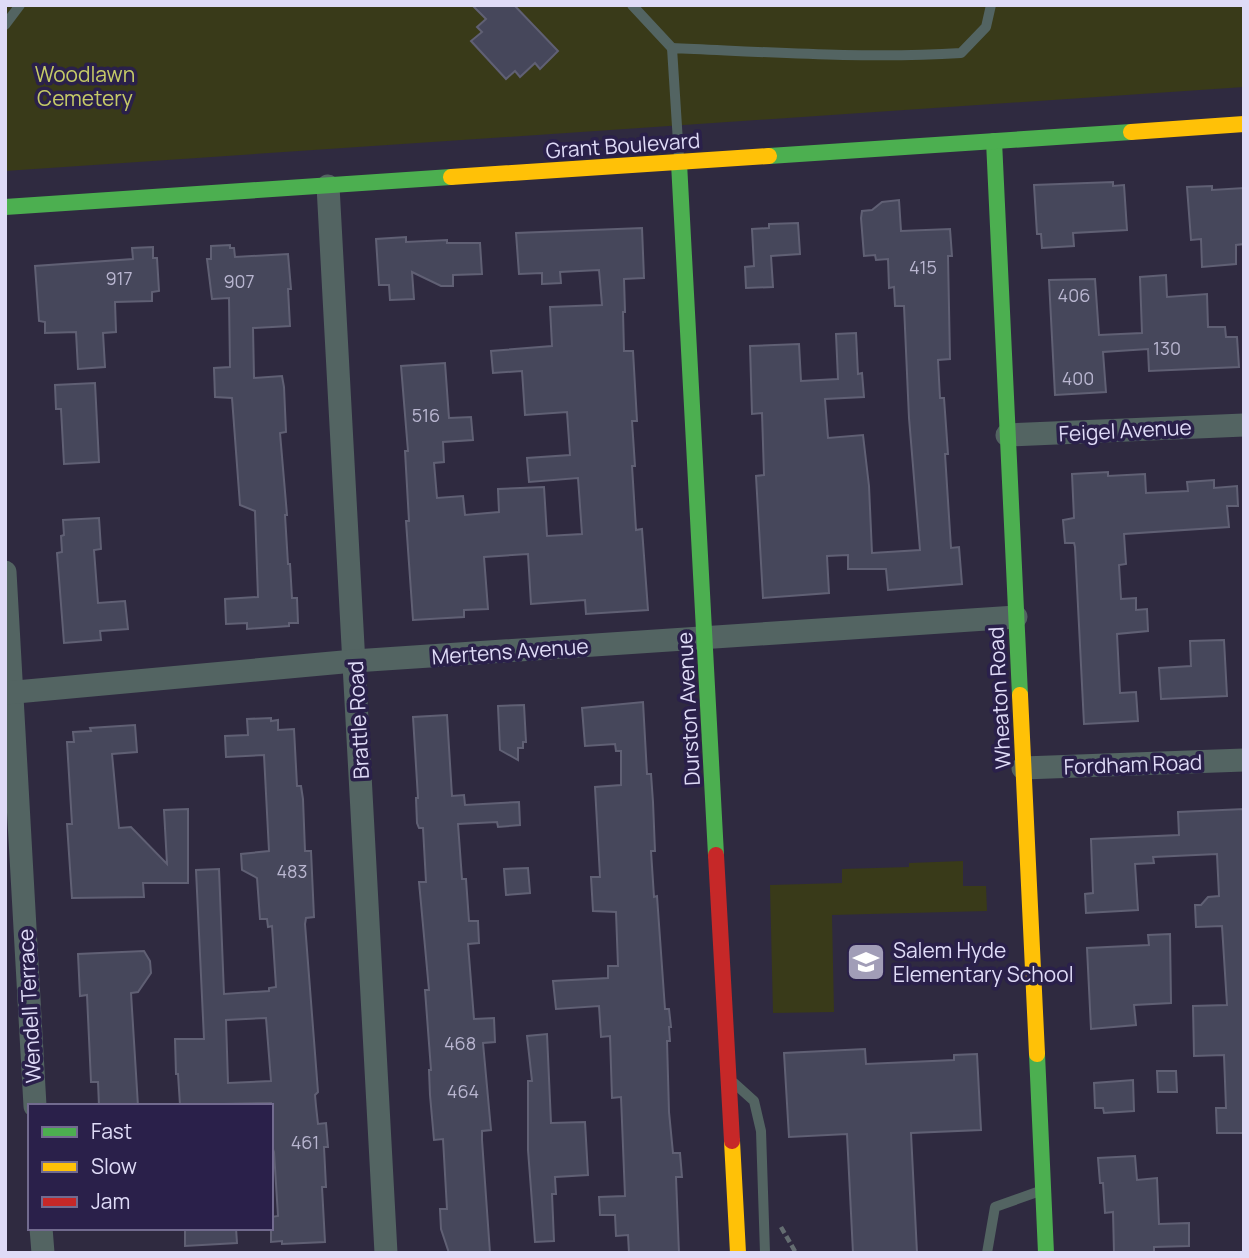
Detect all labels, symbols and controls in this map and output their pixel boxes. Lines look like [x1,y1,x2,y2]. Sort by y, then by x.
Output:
park label: Woodlawn Cemetery [35,60,135,112]
street label: Grant Boulevard [545,126,701,164]
house number: 415 [909,255,937,279]
house number: 917 [105,266,133,290]
house number: 907 [223,269,255,293]
house number: 406 [1058,283,1090,307]
house number: 130 [1153,336,1181,360]
house number: 400 [1062,366,1094,390]
house number: 516 [412,403,440,427]
street label: Feigel Avenue [1058,413,1192,447]
street label: Wheaton Road [981,626,1017,770]
street label: Mertens Avenue [431,632,589,670]
street label: Durston Avenue [670,632,706,786]
street label: Brattle Road [341,660,375,780]
street label: Fordham Road [1063,748,1203,780]
house number: 483 [276,859,308,883]
street label: Wendell Terrace [11,928,47,1084]
place label: Salem Hyde Elementary School [893,936,1074,988]
school or university icon: Salem Hyde Elementary School [845,941,887,983]
house number: 468 [444,1031,476,1055]
house number: 464 [447,1079,479,1103]
legend [28,1104,273,1230]
text: Fast [91,1117,132,1145]
house number: 461 [291,1130,319,1154]
text: Slow [91,1152,137,1180]
text: Jam [91,1187,130,1215]

